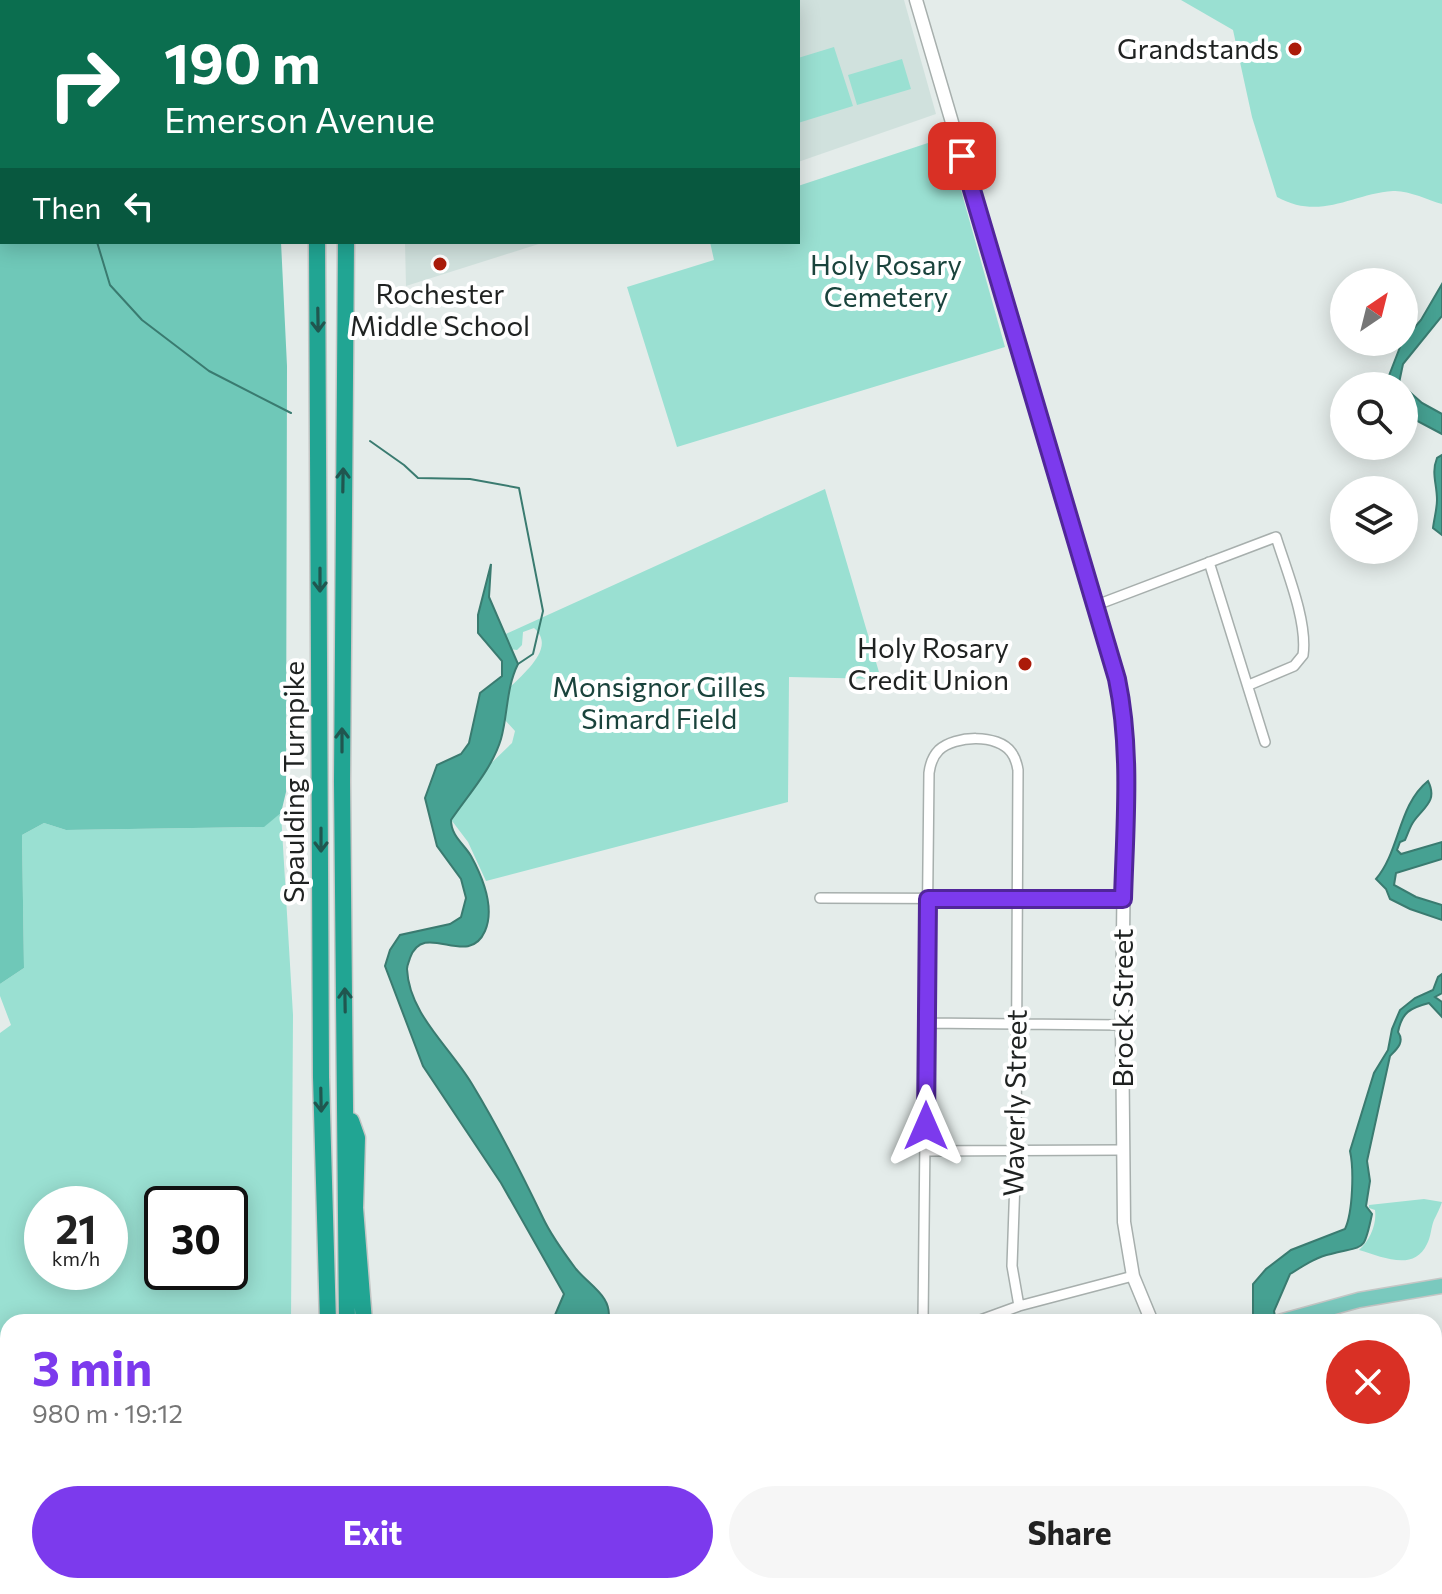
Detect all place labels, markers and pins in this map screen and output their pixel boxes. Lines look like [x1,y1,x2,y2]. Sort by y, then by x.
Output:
place label: Grandstands [1117,31,1279,65]
marker: Grandstands [1286,40,1304,58]
pin [928,122,996,190]
marker: Rochester Middle School [431,255,449,273]
place label: Rochester Middle School [350,276,530,342]
place label: Holy Rosary Credit Union [848,630,1009,696]
marker: Holy Rosary Credit Union [1016,655,1034,673]

